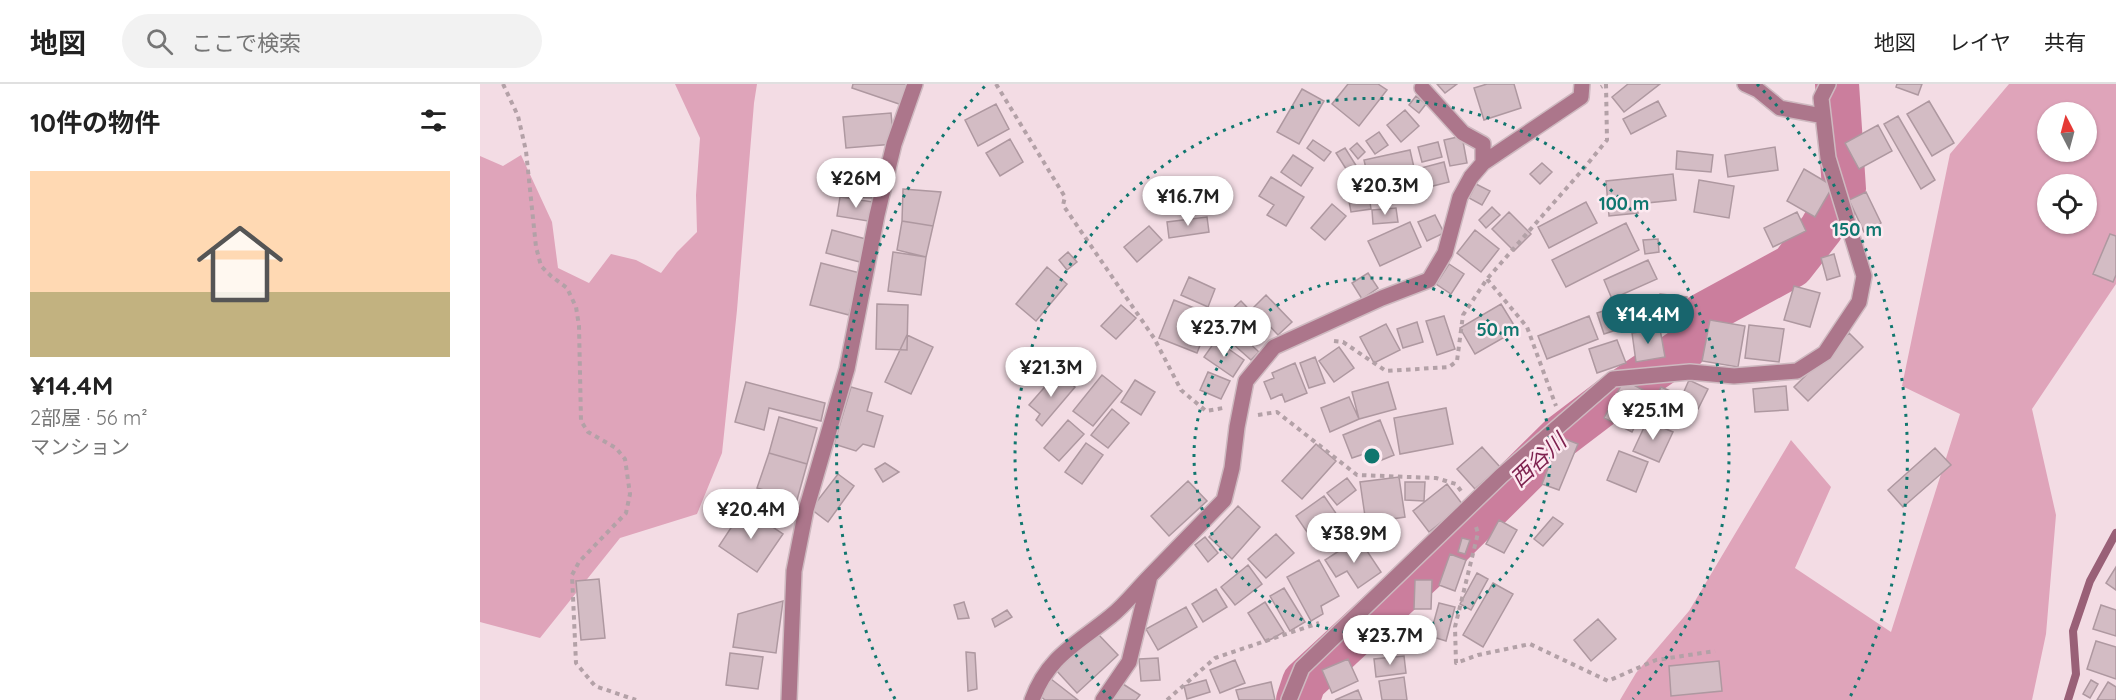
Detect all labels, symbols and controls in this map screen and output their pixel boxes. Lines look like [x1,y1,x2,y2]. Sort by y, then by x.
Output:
search box [122,14,542,68]
text: 地図 [30,25,86,60]
icon: search [143,25,176,58]
text: ここで検索 [191,29,301,57]
text: 地図 [1874,29,1916,55]
text: レイヤ [1949,29,2011,55]
text: 共有 [2044,29,2086,55]
north arrow [2037,102,2097,162]
map controls [2037,102,2097,234]
icon: filters [417,104,450,137]
text: 10件の物件 [30,106,160,139]
pin: ¥26M [820,158,892,209]
text: ¥26M [831,165,881,190]
pin: ¥20.3M [1336,165,1434,216]
text: ¥20.3M [1351,172,1419,197]
button: locate [2037,174,2097,234]
pin: ¥16.7M [1139,176,1237,227]
text: ¥16.7M [1156,183,1220,208]
text: 100 m [1599,192,1649,215]
icon: home [186,210,294,318]
text: 150 m [1832,218,1882,241]
pin: ¥14.4M [1599,294,1697,345]
text: ¥14.4M [1616,301,1680,326]
pin: ¥23.7M [1175,307,1273,358]
text: ¥23.7M [1191,314,1257,339]
text: 50 m [1476,318,1520,341]
pin: ¥21.3M [1002,347,1100,398]
text: ¥21.3M [1019,354,1083,379]
text: ¥14.4M [30,369,113,402]
pin: ¥25.1M [1604,390,1702,441]
text: ¥25.1M [1622,397,1684,422]
text: 2部屋 · 56 m² [30,405,148,430]
water label: 西谷川 [1504,426,1573,493]
text: マンション [30,434,130,459]
centre of rings [1362,446,1382,466]
pin: ¥20.4M [702,489,800,540]
text: ¥20.4M [717,496,785,521]
pin: ¥38.9M [1305,513,1403,564]
text: ¥38.9M [1321,520,1387,545]
pin: ¥23.7M [1341,615,1439,666]
text: ¥23.7M [1357,622,1423,647]

